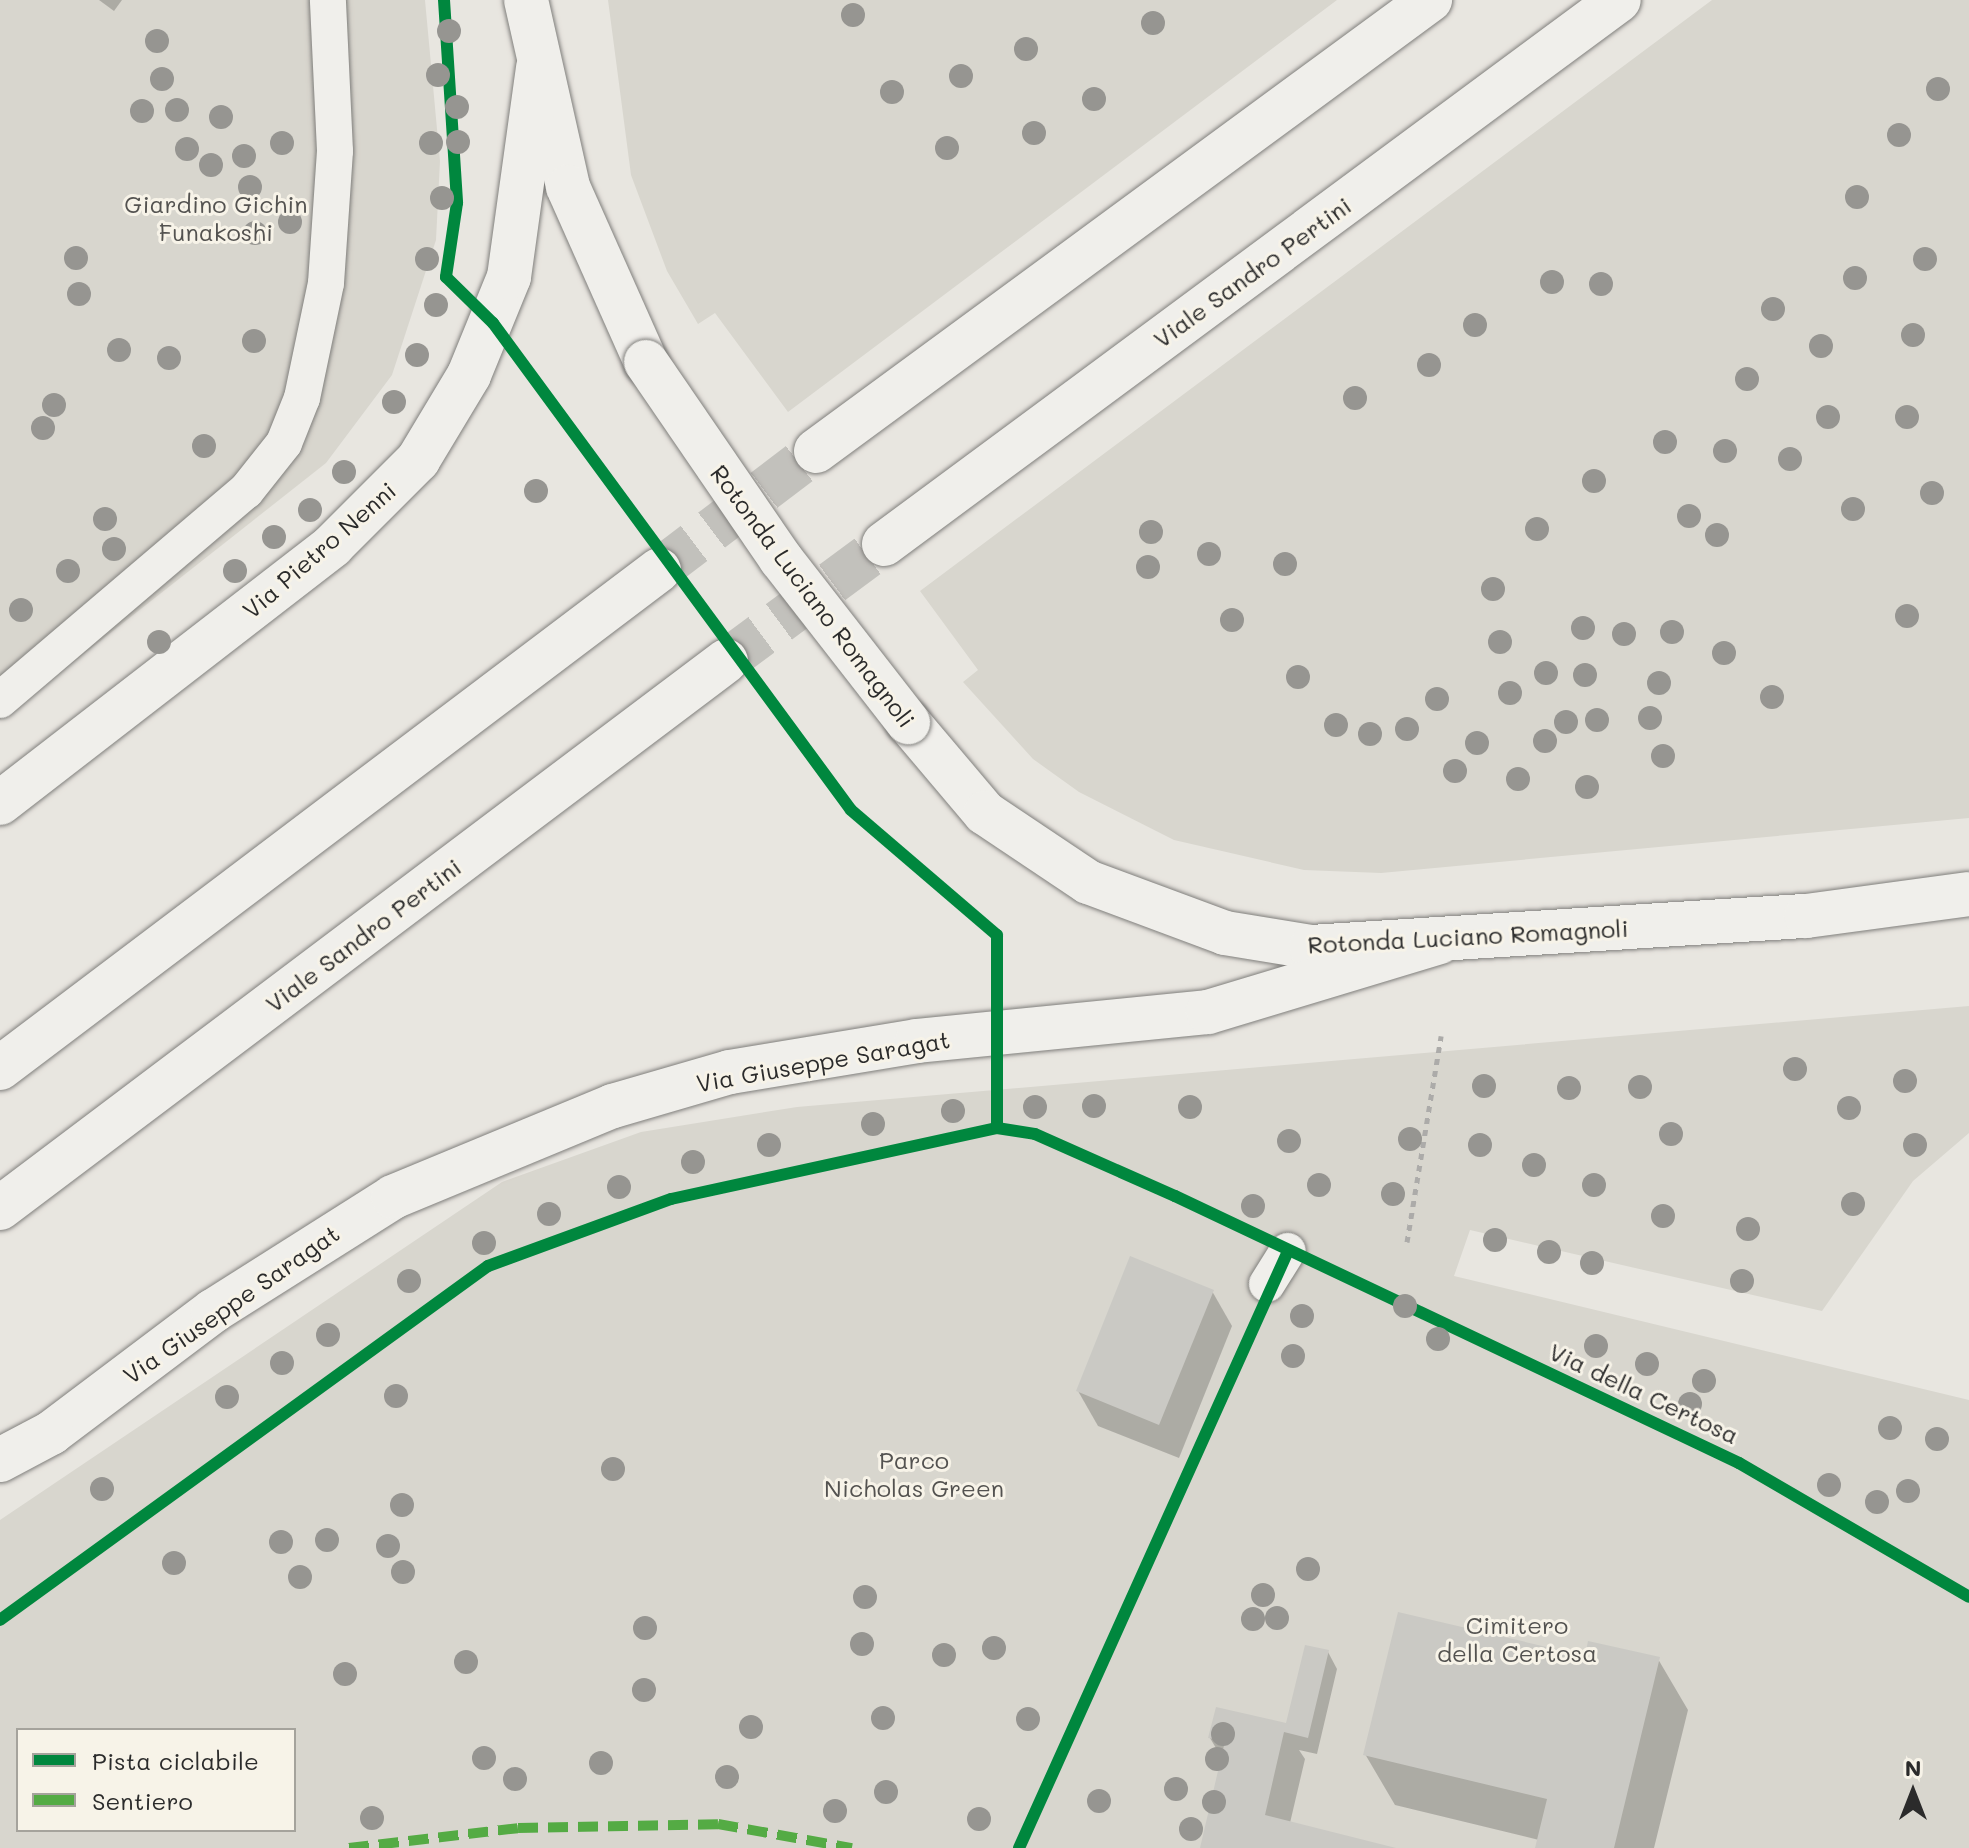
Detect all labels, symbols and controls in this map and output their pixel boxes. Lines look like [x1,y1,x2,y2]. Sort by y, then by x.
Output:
park label: Giardino Gichin Funakoshi [124,190,308,246]
street label: Viale Sandro Pertini [1148,191,1356,353]
street label: Rotonda Luciano Romagnoli [705,459,921,733]
street label: Via Pietro Nenni [237,476,401,624]
street label: Viale Sandro Pertini [260,852,466,1018]
street label: Rotonda Luciano Romagnoli [1307,913,1629,959]
street label: Via Giuseppe Saragat [694,1024,952,1098]
street label: Via Giuseppe Saragat [117,1218,345,1390]
street label: Via della Certosa [1545,1337,1743,1449]
park label: Parco Nicholas Green [824,1446,1004,1502]
park label: Cimitero della Certosa [1437,1611,1597,1667]
legend [16,1728,296,1832]
text: Pista ciclabile [92,1745,259,1776]
north arrow [1873,1752,1953,1832]
text: N [1905,1753,1921,1782]
text: Sentiero [92,1785,193,1816]

